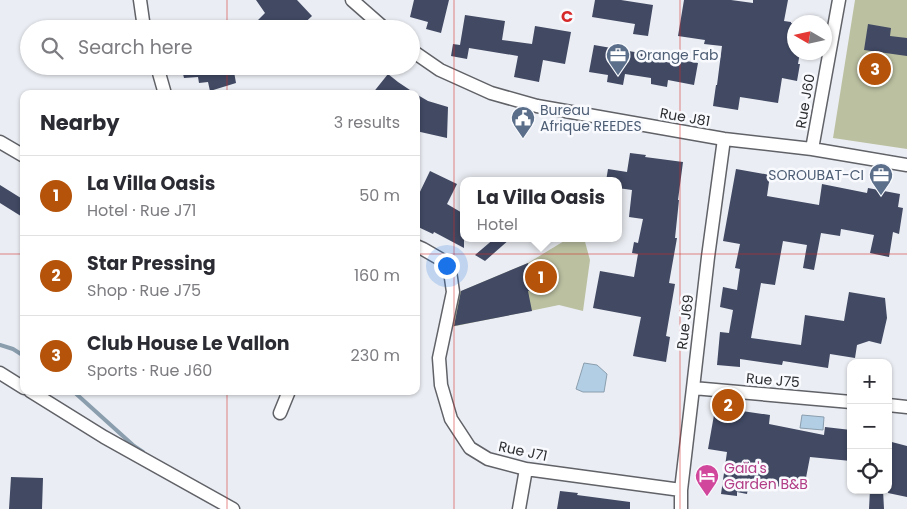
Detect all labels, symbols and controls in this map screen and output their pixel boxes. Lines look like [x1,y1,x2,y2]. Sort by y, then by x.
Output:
text: C [561,5,573,28]
north arrow [787,15,832,60]
search box [20,20,420,75]
icon: search [38,34,66,62]
text: Search here [78,34,192,61]
office icon: Orange Fab [605,42,631,76]
place label: Orange Fab [636,45,719,65]
pin: 3 [859,50,891,88]
street label: Rue J60 [790,72,820,130]
place label: Bureau Afrique REEDES [540,100,642,136]
street label: Rue J81 [658,103,712,131]
public building icon: Bureau Afrique REEDES [510,105,536,139]
text: Nearby [40,108,120,137]
text: 3 results [334,111,400,134]
office icon: SOROUBAT-CI [868,162,894,196]
place label: SOROUBAT-CI [768,165,864,185]
text: La Villa Oasis [87,170,215,197]
popup [460,177,622,242]
text: 1 [53,184,59,207]
text: 50 m [359,184,400,207]
text: La Villa Oasis [477,184,605,211]
text: Hotel · Rue J71 [87,199,196,222]
text: Hotel [477,213,518,236]
text: Star Pressing [87,250,216,277]
your location [434,253,460,279]
pin: 1 [525,258,557,296]
text: 2 [51,264,61,287]
text: 160 m [354,264,400,287]
text: Shop · Rue J75 [87,279,201,302]
street label: Rue J69 [672,293,698,351]
text: Club House Le Vallon [87,330,290,357]
text: 3 [51,344,61,367]
text: 230 m [351,344,400,367]
text: Sports · Rue J60 [87,359,212,382]
map controls [847,359,892,494]
button: + [847,359,892,404]
street label: Rue J75 [745,368,801,392]
pin: 2 [712,386,744,424]
button: − [847,404,892,449]
street label: Rue J71 [497,436,549,466]
button: locate [847,449,892,494]
place label: Gaïa's Garden B&B [724,458,808,494]
hotel icon: Gaïa's Garden B&B [694,463,720,497]

